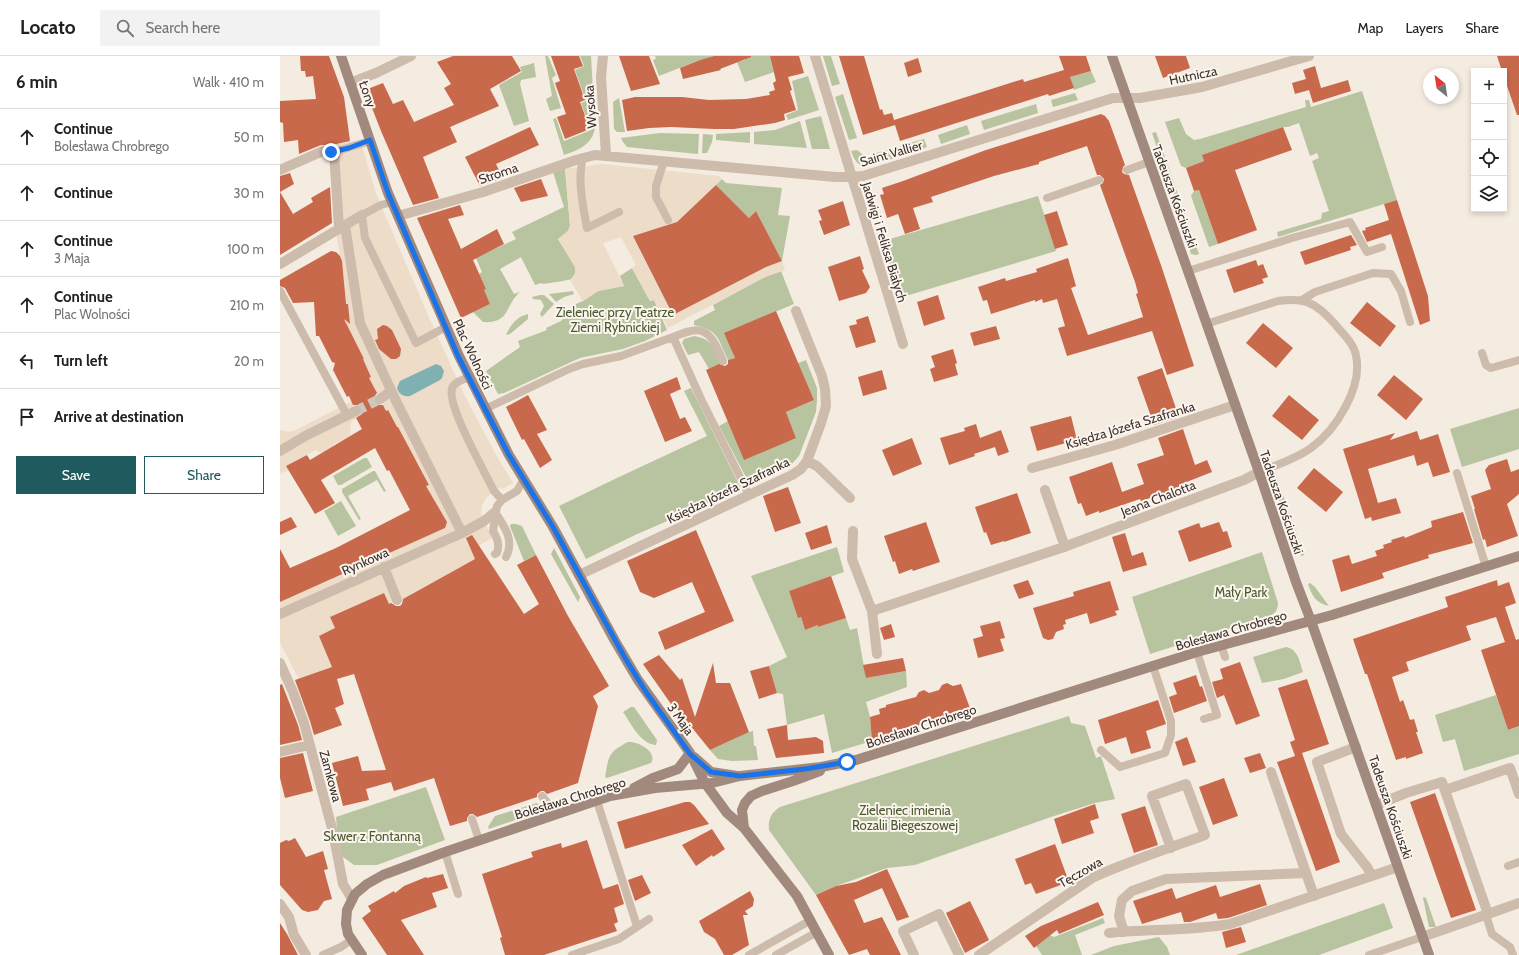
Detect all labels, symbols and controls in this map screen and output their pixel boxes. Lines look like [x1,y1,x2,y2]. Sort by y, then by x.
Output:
search box [100,10,380,46]
text: Locato [20,16,76,39]
icon: search [114,17,136,39]
text: Search here [146,19,220,37]
text: Map [1358,19,1383,37]
text: Layers [1405,19,1443,37]
text: Share [1465,19,1499,37]
street label: Hutnicza [1168,62,1219,88]
north arrow [1423,68,1459,104]
map controls [1471,68,1507,212]
button: + [1471,68,1507,104]
text: 6 min [16,72,58,92]
text: Walk · 410 m [193,74,264,90]
street label: Łony [356,78,380,110]
street label: Wysoka [580,84,599,129]
button: − [1471,104,1507,140]
text: Continue [54,120,113,138]
icon: ahead [16,126,38,148]
text: 50 m [234,129,264,145]
street label: Saint Vallier [858,136,925,170]
text: Bolesława Chrobrego [54,138,169,154]
button: locate [1471,140,1507,176]
street label: Tadeusza Kościuszki [1149,142,1201,250]
route end [322,143,340,161]
street label: Stroma [476,159,520,187]
button: layers [1471,176,1507,212]
street label: Jadwigi i Feliksa Białych [859,179,911,304]
icon: ahead [16,182,38,204]
text: Continue [54,184,113,202]
text: 30 m [234,185,264,201]
text: Continue [54,232,113,250]
icon: ahead [16,238,38,260]
text: 100 m [227,241,264,257]
text: 3 Maja [54,250,90,266]
text: Continue [54,288,113,306]
icon: ahead [16,294,38,316]
text: 210 m [230,297,264,313]
park label: Zieleniec przy Teatrze Ziemi Rybnickiej [556,304,675,336]
text: Plac Wolności [54,306,130,322]
street label: Plac Wolności [450,316,496,392]
icon: left [16,350,38,372]
text: Turn left [54,352,108,370]
text: 20 m [234,353,264,369]
street label: Księdza Józefa Szafranka [1063,397,1197,452]
icon: arrive [16,406,38,428]
text: Arrive at destination [54,408,184,426]
street label: Tadeusza Kościuszki [1257,448,1307,556]
street label: Księdza Józefa Szafranka [664,453,793,527]
button: Save [16,456,136,494]
button: Share [144,456,264,494]
street label: Jeana Chalotta [1117,476,1198,520]
street label: Rynkowa [339,543,392,578]
park label: Mały Park [1215,584,1268,600]
street label: Bolesława Chrobrego [1173,606,1289,654]
street label: 3 Maja [663,700,698,739]
street label: Bolesława Chrobrego [864,701,978,751]
street label: Zamkowa [316,748,346,804]
route start [838,753,856,771]
street label: Tadeusza Kościuszki [1366,753,1416,861]
street label: Bolesława Chrobrego [513,774,627,822]
park label: Zieleniec imienia Rozalii Biegeszowej [852,802,958,834]
park label: Skwer z Fontanną [323,828,421,844]
street label: Tęczowa [1055,853,1106,891]

